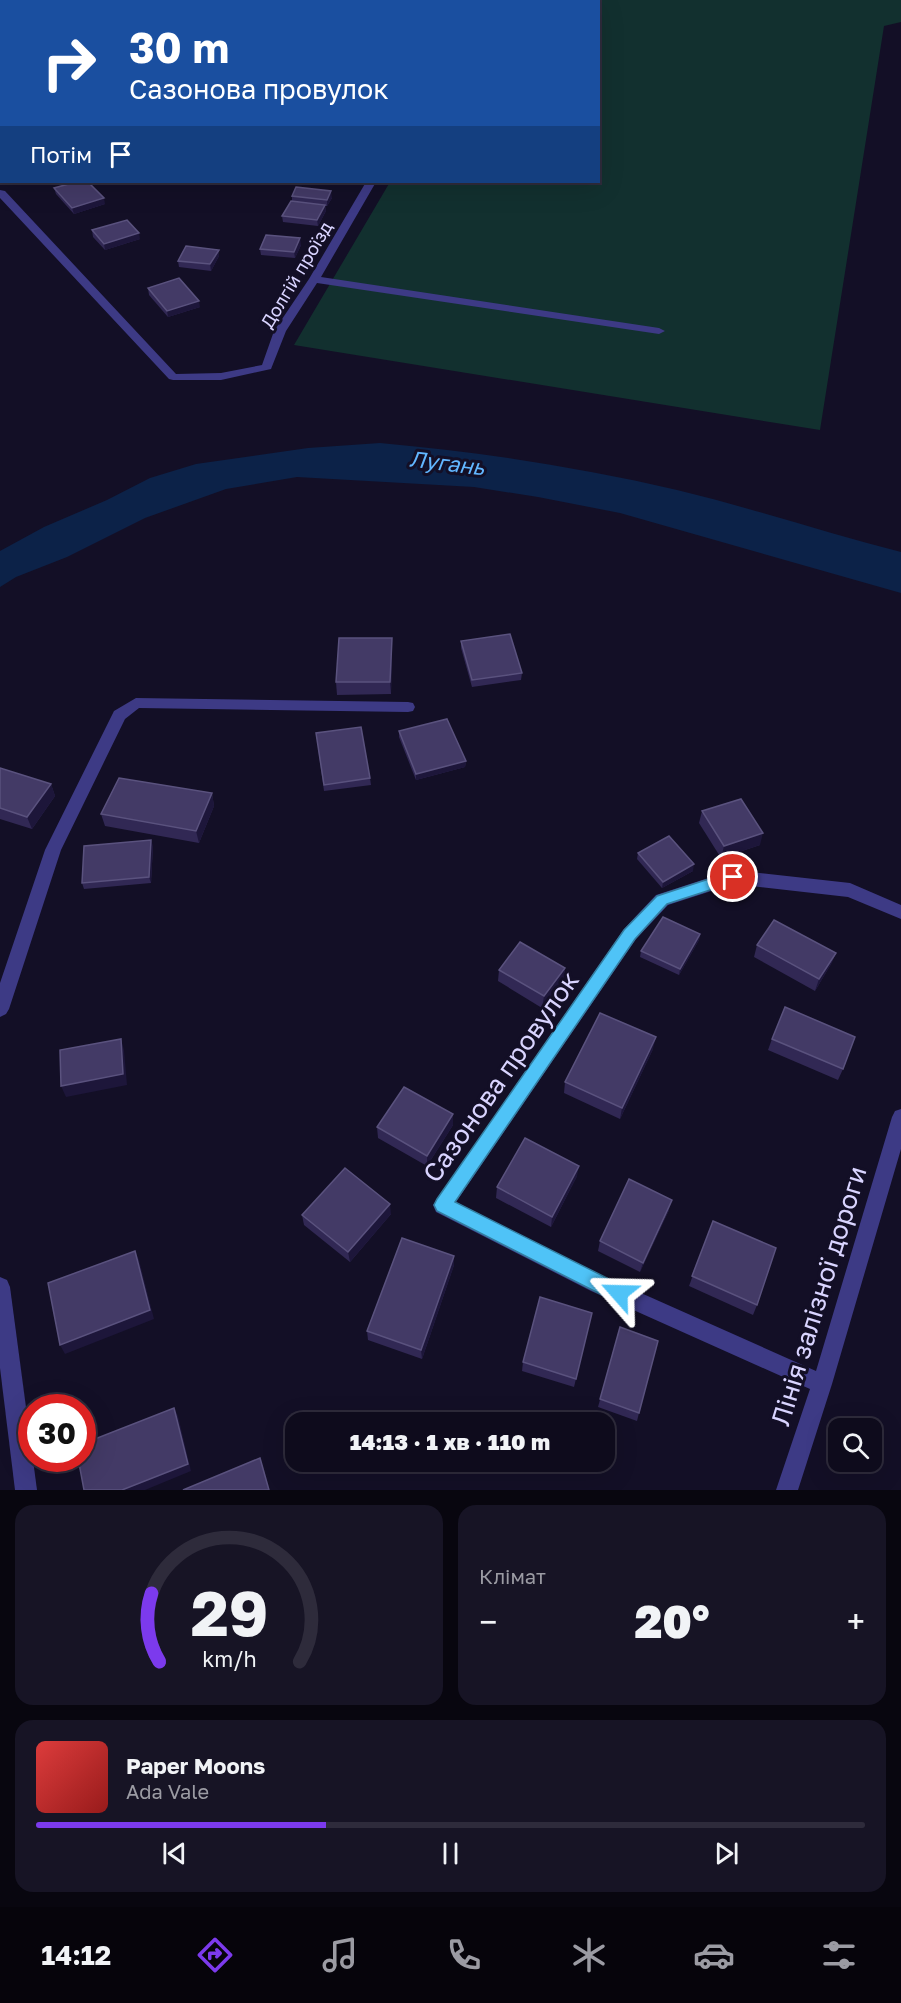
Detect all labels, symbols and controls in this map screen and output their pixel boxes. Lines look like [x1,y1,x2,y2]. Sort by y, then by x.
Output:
text: 30 m [129,22,229,72]
icon: right [30,24,108,102]
text: Сазонова провулок [129,73,389,105]
icon: arrive [104,138,137,171]
text: Потім [30,141,92,168]
street label: Долгій проїзд [256,217,337,332]
water label: Лугань [408,445,487,481]
pin [707,851,758,902]
icon: arrive [716,860,749,893]
street label: Сазонова провулок [416,965,585,1188]
street label: Лінія залізної дороги [764,1162,873,1429]
position arrow [587,1261,651,1325]
speed limit sign: 30 [18,1394,96,1472]
map controls [828,1418,882,1472]
button: search [828,1418,882,1472]
text: 14:13 · 1 хв · 110 m [350,1428,550,1455]
text: Клімат [479,1564,546,1588]
text: 29 [190,1575,268,1650]
text: 20° [634,1594,710,1648]
text: − [479,1602,497,1641]
text: + [847,1602,865,1641]
text: km/h [202,1646,256,1672]
text: Paper Moons [126,1752,265,1779]
text: Ada Vale [126,1779,209,1803]
icon: previous [158,1837,191,1870]
icon: pause [434,1837,467,1870]
icon: next [710,1837,743,1870]
icon: directions [194,1934,236,1976]
icon: music [319,1934,361,1976]
icon: phone [443,1934,485,1976]
icon: climate [568,1934,610,1976]
icon: car [693,1934,735,1976]
icon: filters [818,1934,860,1976]
text: 14:12 [41,1939,111,1971]

